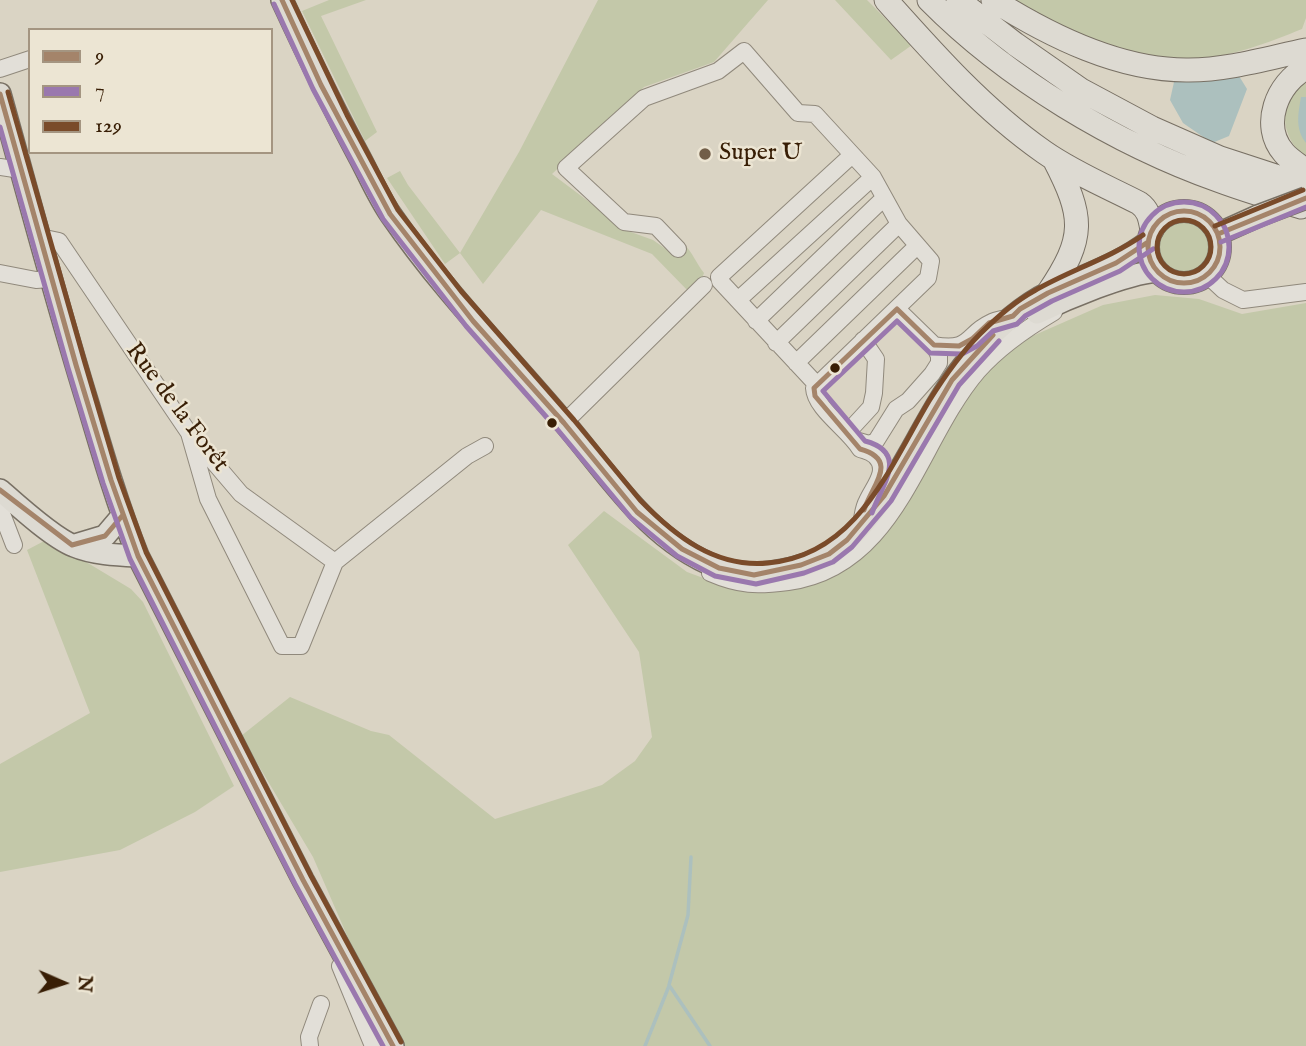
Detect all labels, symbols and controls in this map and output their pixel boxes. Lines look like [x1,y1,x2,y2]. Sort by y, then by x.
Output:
legend [28,28,273,154]
text: 9 [95,43,104,70]
text: 7 [95,78,105,105]
text: 129 [95,113,122,140]
place label: Super U [719,140,802,168]
marker: Super U [697,146,713,162]
street label: Rue de la Forêt [118,338,234,478]
unlabelled marker [828,361,842,375]
unlabelled marker [545,416,559,430]
north arrow [28,948,98,1018]
text: N [72,975,96,993]

